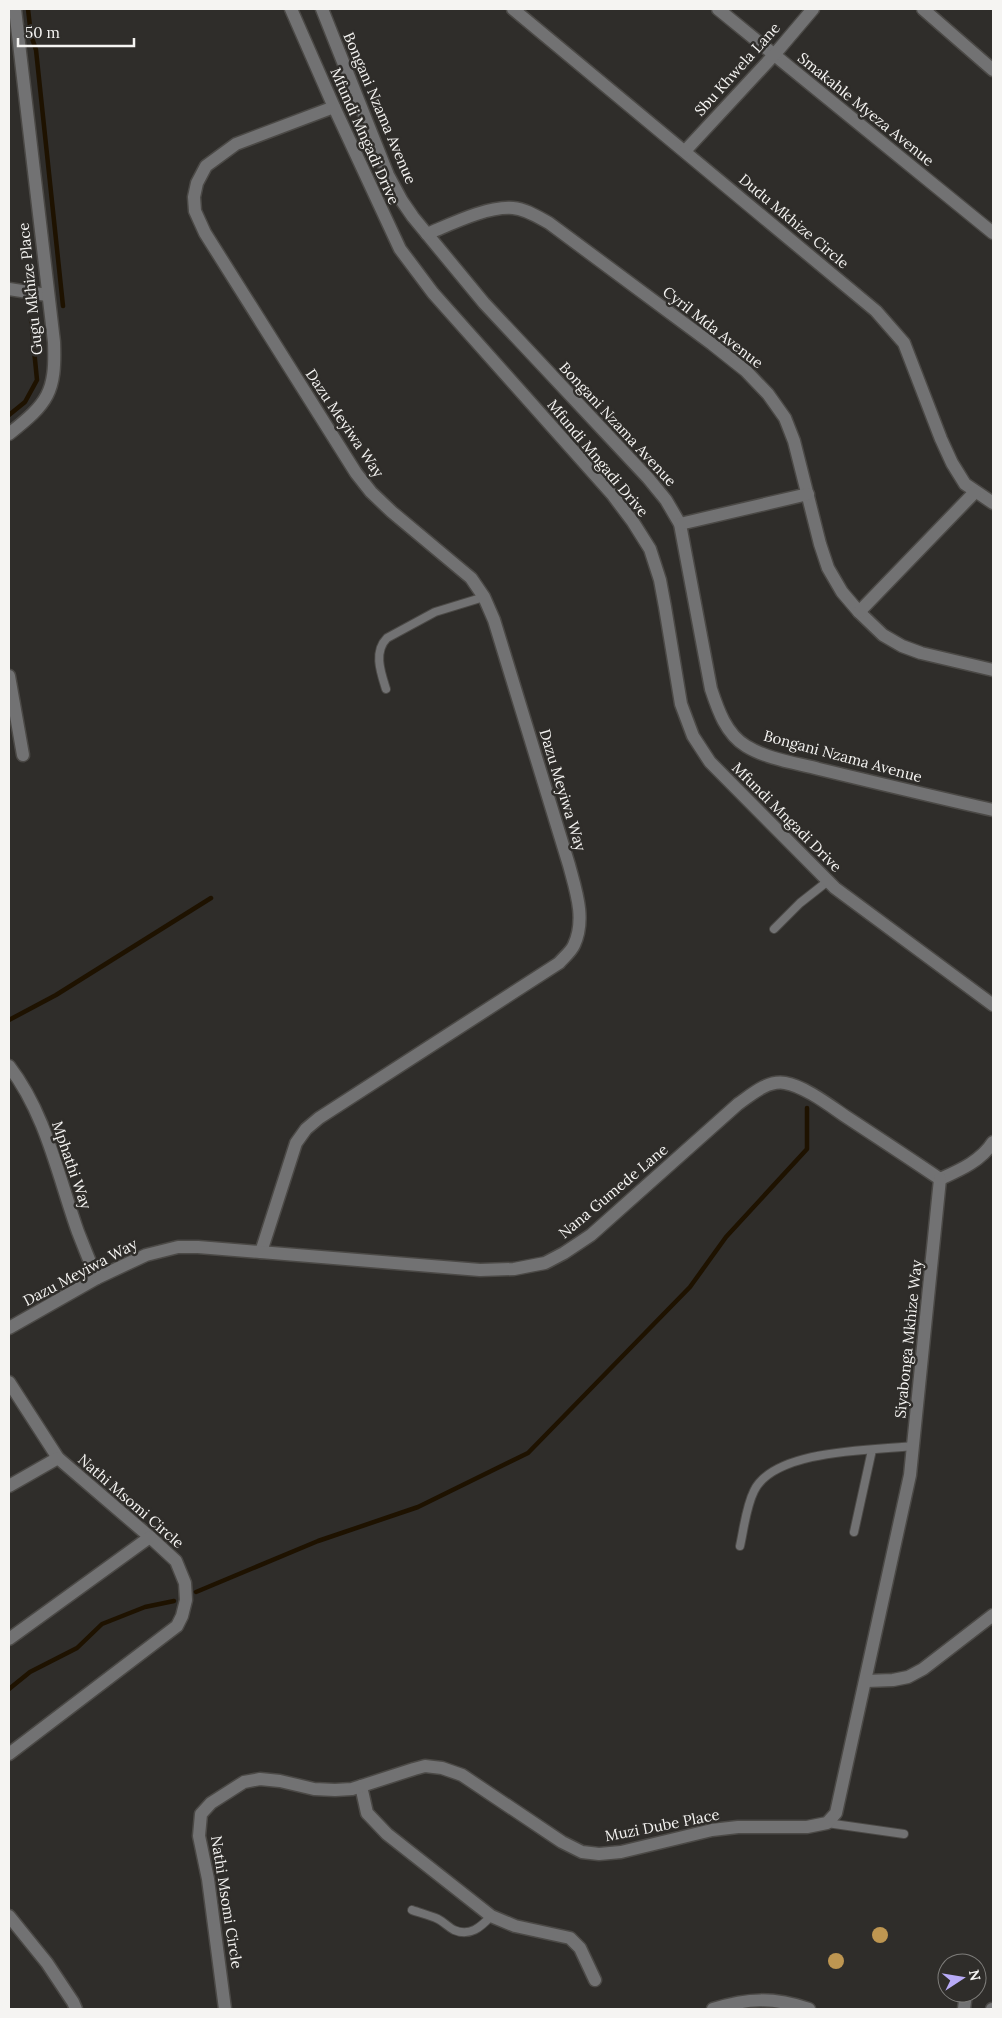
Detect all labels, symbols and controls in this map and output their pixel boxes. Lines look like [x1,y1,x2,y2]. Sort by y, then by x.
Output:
scale bar [18,15,134,47]
street label: Sbu Khwela Lane [690,18,784,120]
text: 50 m [25,23,60,42]
street label: Bongani Nzama Avenue [339,29,421,187]
street label: Smakahle Myeza Avenue [794,48,938,170]
street label: Mfundi Mngadi Drive [326,65,404,207]
street label: Dudu Mkhize Circle [735,169,853,273]
street label: Gugu Mkhize Place [14,222,46,356]
street label: Cyril Mda Avenue [659,282,767,372]
street label: Bongani Nzama Avenue [555,358,681,490]
street label: Dazu Meyiwa Way [302,365,388,481]
street label: Mfundi Mngadi Drive [543,395,653,521]
street label: Bongani Nzama Avenue [762,726,924,786]
street label: Dazu Meyiwa Way [535,727,591,853]
street label: Mfundi Mngadi Drive [728,758,846,876]
street label: Mphathi Way [48,1118,96,1212]
street label: Nana Gumede Lane [555,1140,671,1242]
street label: Dazu Meyiwa Way [20,1234,140,1310]
street label: Siyabonga Mkhize Way [890,1259,926,1419]
street label: Nathi Msomi Circle [74,1450,188,1552]
street label: Muzi Dube Place [603,1805,721,1845]
street label: Nathi Msomi Circle [207,1834,247,1970]
north arrow [937,1953,987,2003]
text: N [965,1968,985,1983]

